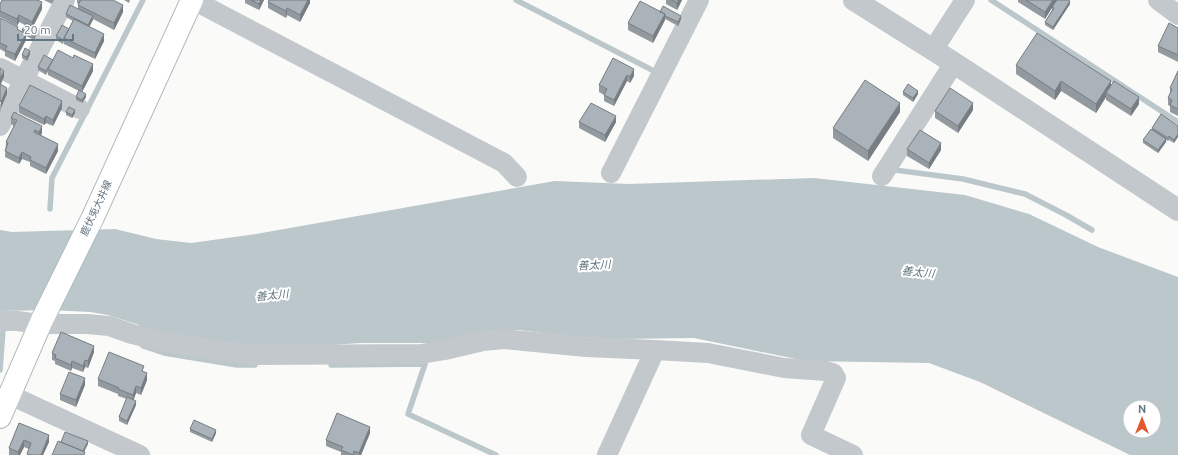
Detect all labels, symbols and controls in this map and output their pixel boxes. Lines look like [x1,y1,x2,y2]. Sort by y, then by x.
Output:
scale bar [18,16,73,42]
text: 20 m [24,23,51,36]
street label: 鹿伏兎大井線 [78,178,114,238]
water label: 善太川 [577,258,612,272]
water label: 善太川 [901,264,936,280]
water label: 善太川 [255,287,290,302]
north arrow [1122,399,1162,439]
text: N [1138,403,1146,415]

